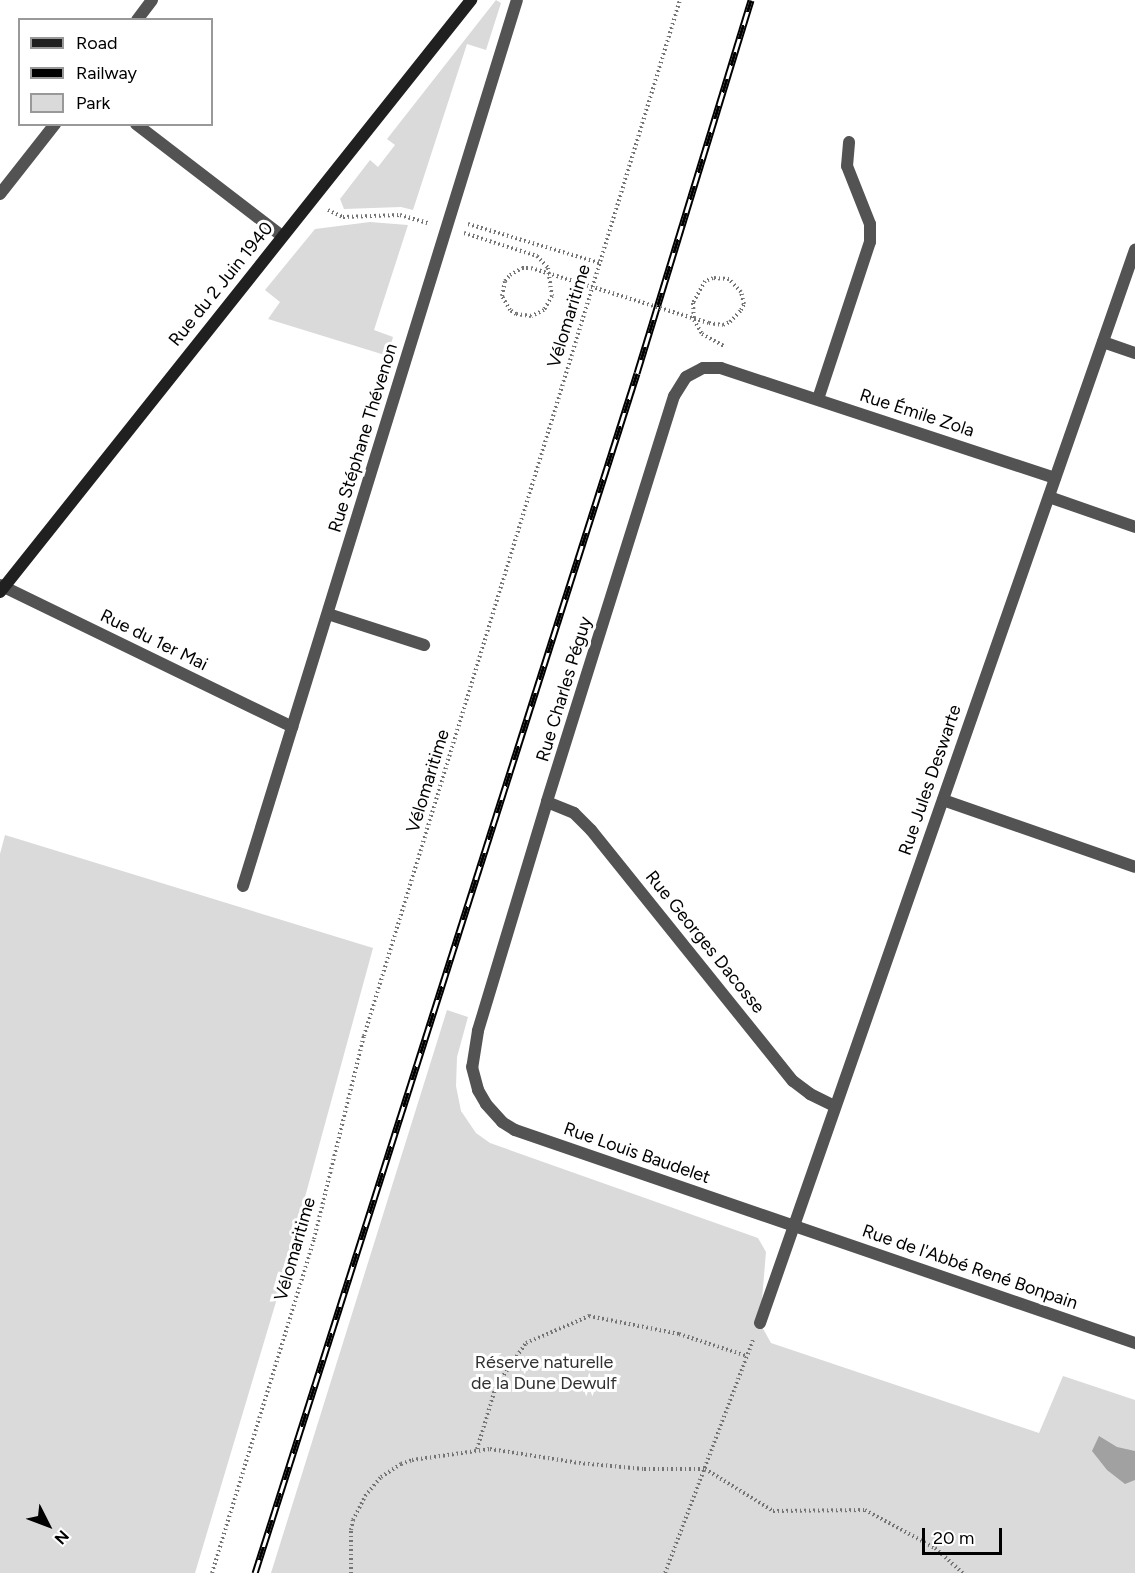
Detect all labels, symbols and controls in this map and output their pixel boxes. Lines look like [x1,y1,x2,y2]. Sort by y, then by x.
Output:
legend [18,18,213,126]
text: Road [76,32,117,54]
text: Railway [76,62,137,84]
text: Park [76,92,110,114]
street label: Rue du 2 Juin 1940 [164,218,278,350]
street label: Vélomaritime [543,262,595,370]
street label: Rue Stéphane Thévenon [324,341,402,535]
street label: Rue Émile Zola [857,384,977,442]
street label: Rue du 1er Mai [97,605,211,675]
street label: Rue Charles Péguy [532,614,596,764]
street label: Rue Jules Deswarte [894,702,966,858]
street label: Vélomaritime [402,727,454,835]
street label: Rue Georges Dacosse [641,866,769,1018]
street label: Rue Louis Baudelet [561,1118,713,1188]
street label: Vélomaritime [270,1195,320,1303]
street label: Rue de l'Abbé René Bonpain [859,1220,1081,1314]
park label: Réserve naturelle de la Dune Dewulf [471,1352,617,1394]
north arrow [18,1495,78,1555]
scale bar [925,1516,1004,1554]
text: N [51,1526,73,1548]
text: 20 m [933,1527,974,1549]

